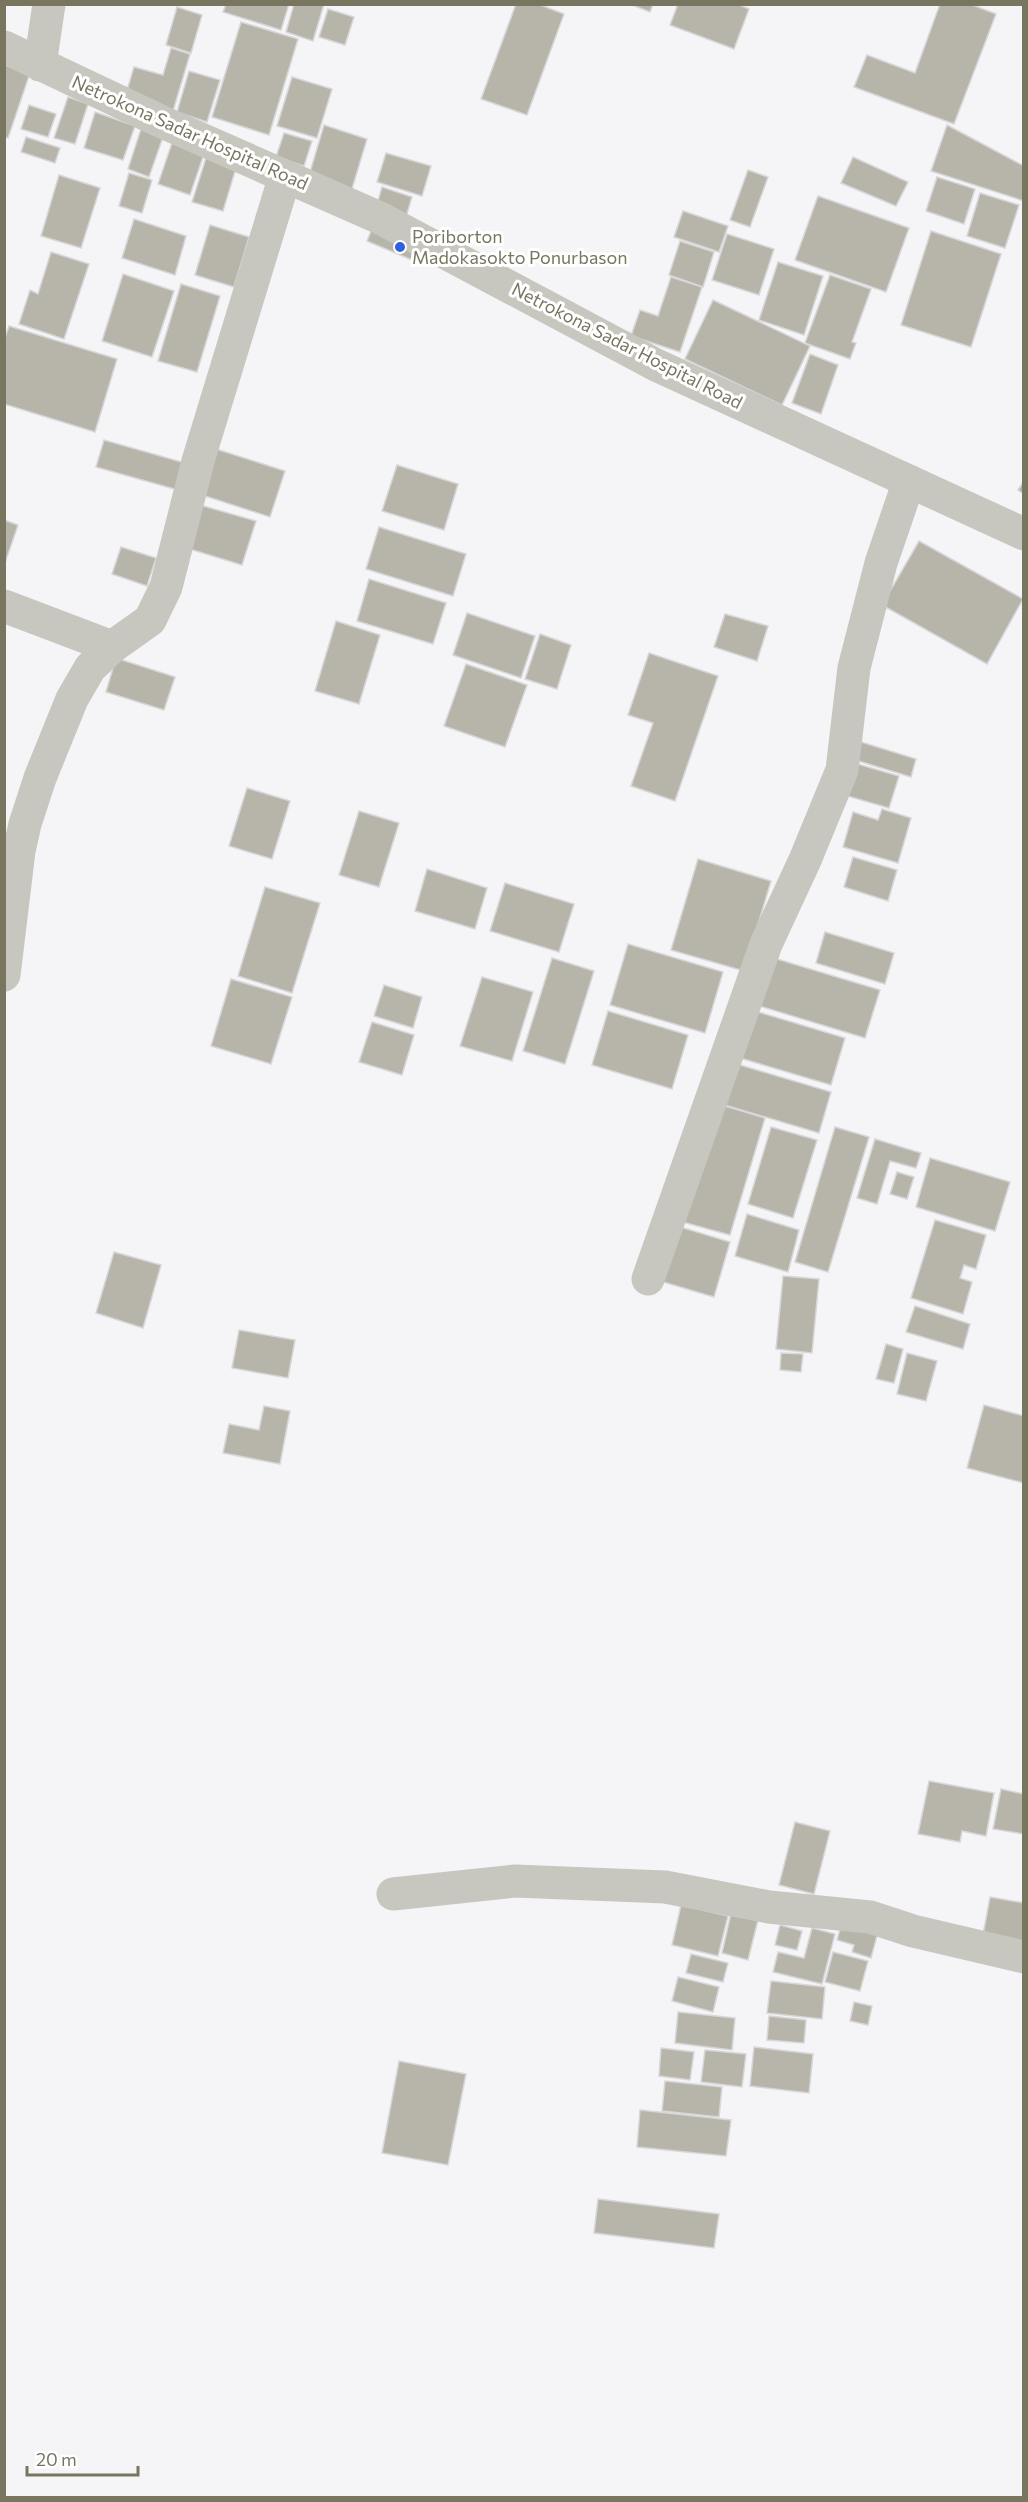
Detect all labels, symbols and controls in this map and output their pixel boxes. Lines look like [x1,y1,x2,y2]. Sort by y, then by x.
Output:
street label: Netrokona Sadar Hospital Road [69,70,312,194]
place label: Poriborton Madokasokto Ponurbason [412,225,628,268]
marker: Poriborton Madokasokto Ponurbason [393,240,407,254]
street label: Netrokona Sadar Hospital Road [508,277,747,413]
scale bar [27,2439,138,2477]
text: 20 m [36,2448,77,2470]

